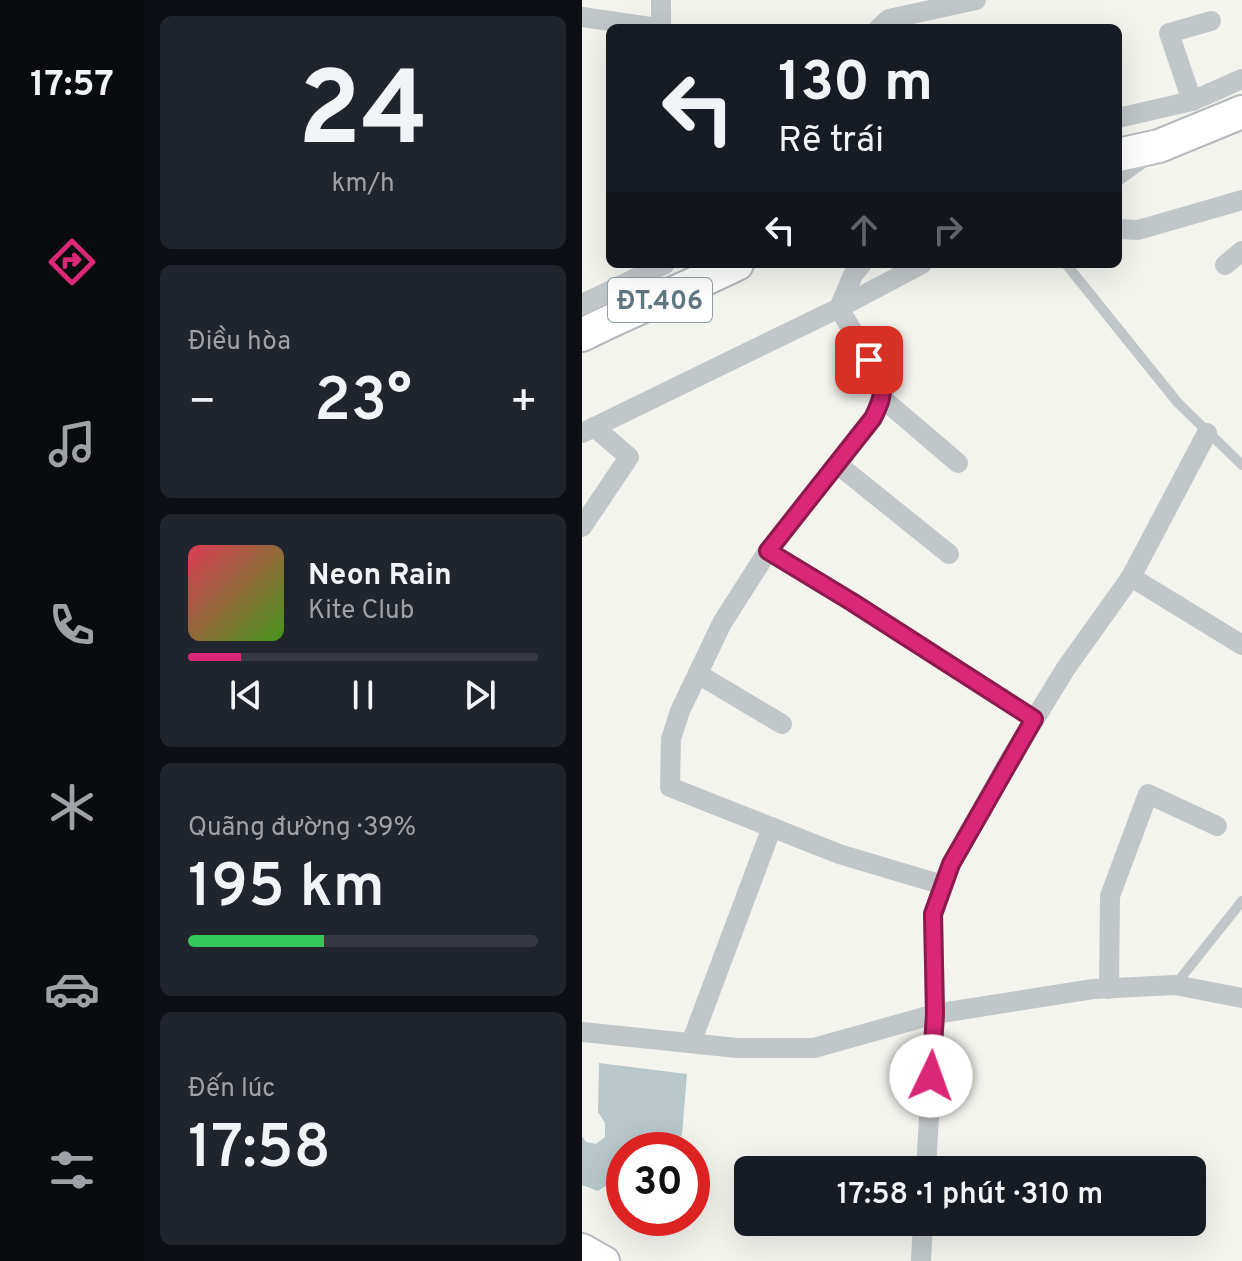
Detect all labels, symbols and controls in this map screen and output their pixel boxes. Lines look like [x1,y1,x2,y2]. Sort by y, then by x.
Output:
text: 24 [298,50,428,182]
text: 130 m [778,50,933,120]
icon: left [646,56,750,160]
text: 17:57 [30,63,114,109]
text: Rẽ trái [778,119,884,165]
text: km/h [331,168,395,201]
icon: left [758,208,802,252]
icon: ahead [842,208,886,252]
icon: right [926,208,970,252]
icon: directions [44,234,100,290]
road number: ĐT.406 [608,278,712,322]
text: Điều hòa [188,326,291,359]
pin [835,326,903,394]
icon: arrive [847,338,891,382]
text: 23° [314,366,412,442]
text: − [188,376,216,432]
text: + [510,376,538,432]
icon: music [44,416,100,472]
text: Neon Rain [308,558,452,595]
text: Kite Club [308,595,414,628]
icon: phone [44,597,100,653]
icon: previous [224,673,268,717]
icon: pause [341,673,385,717]
icon: next [458,673,502,717]
icon: climate [44,779,100,835]
text: Quãng đường · 39% [188,812,416,845]
text: 195 km [188,852,385,928]
icon: car [44,961,100,1017]
position arrow [889,1034,973,1118]
text: Đến lúc [188,1073,275,1106]
text: 17:58 [188,1113,331,1189]
speed limit sign: 30 [606,1132,710,1236]
icon: filters [44,1142,100,1198]
text: 17:58 · 1 phút · 310 m [837,1177,1103,1214]

